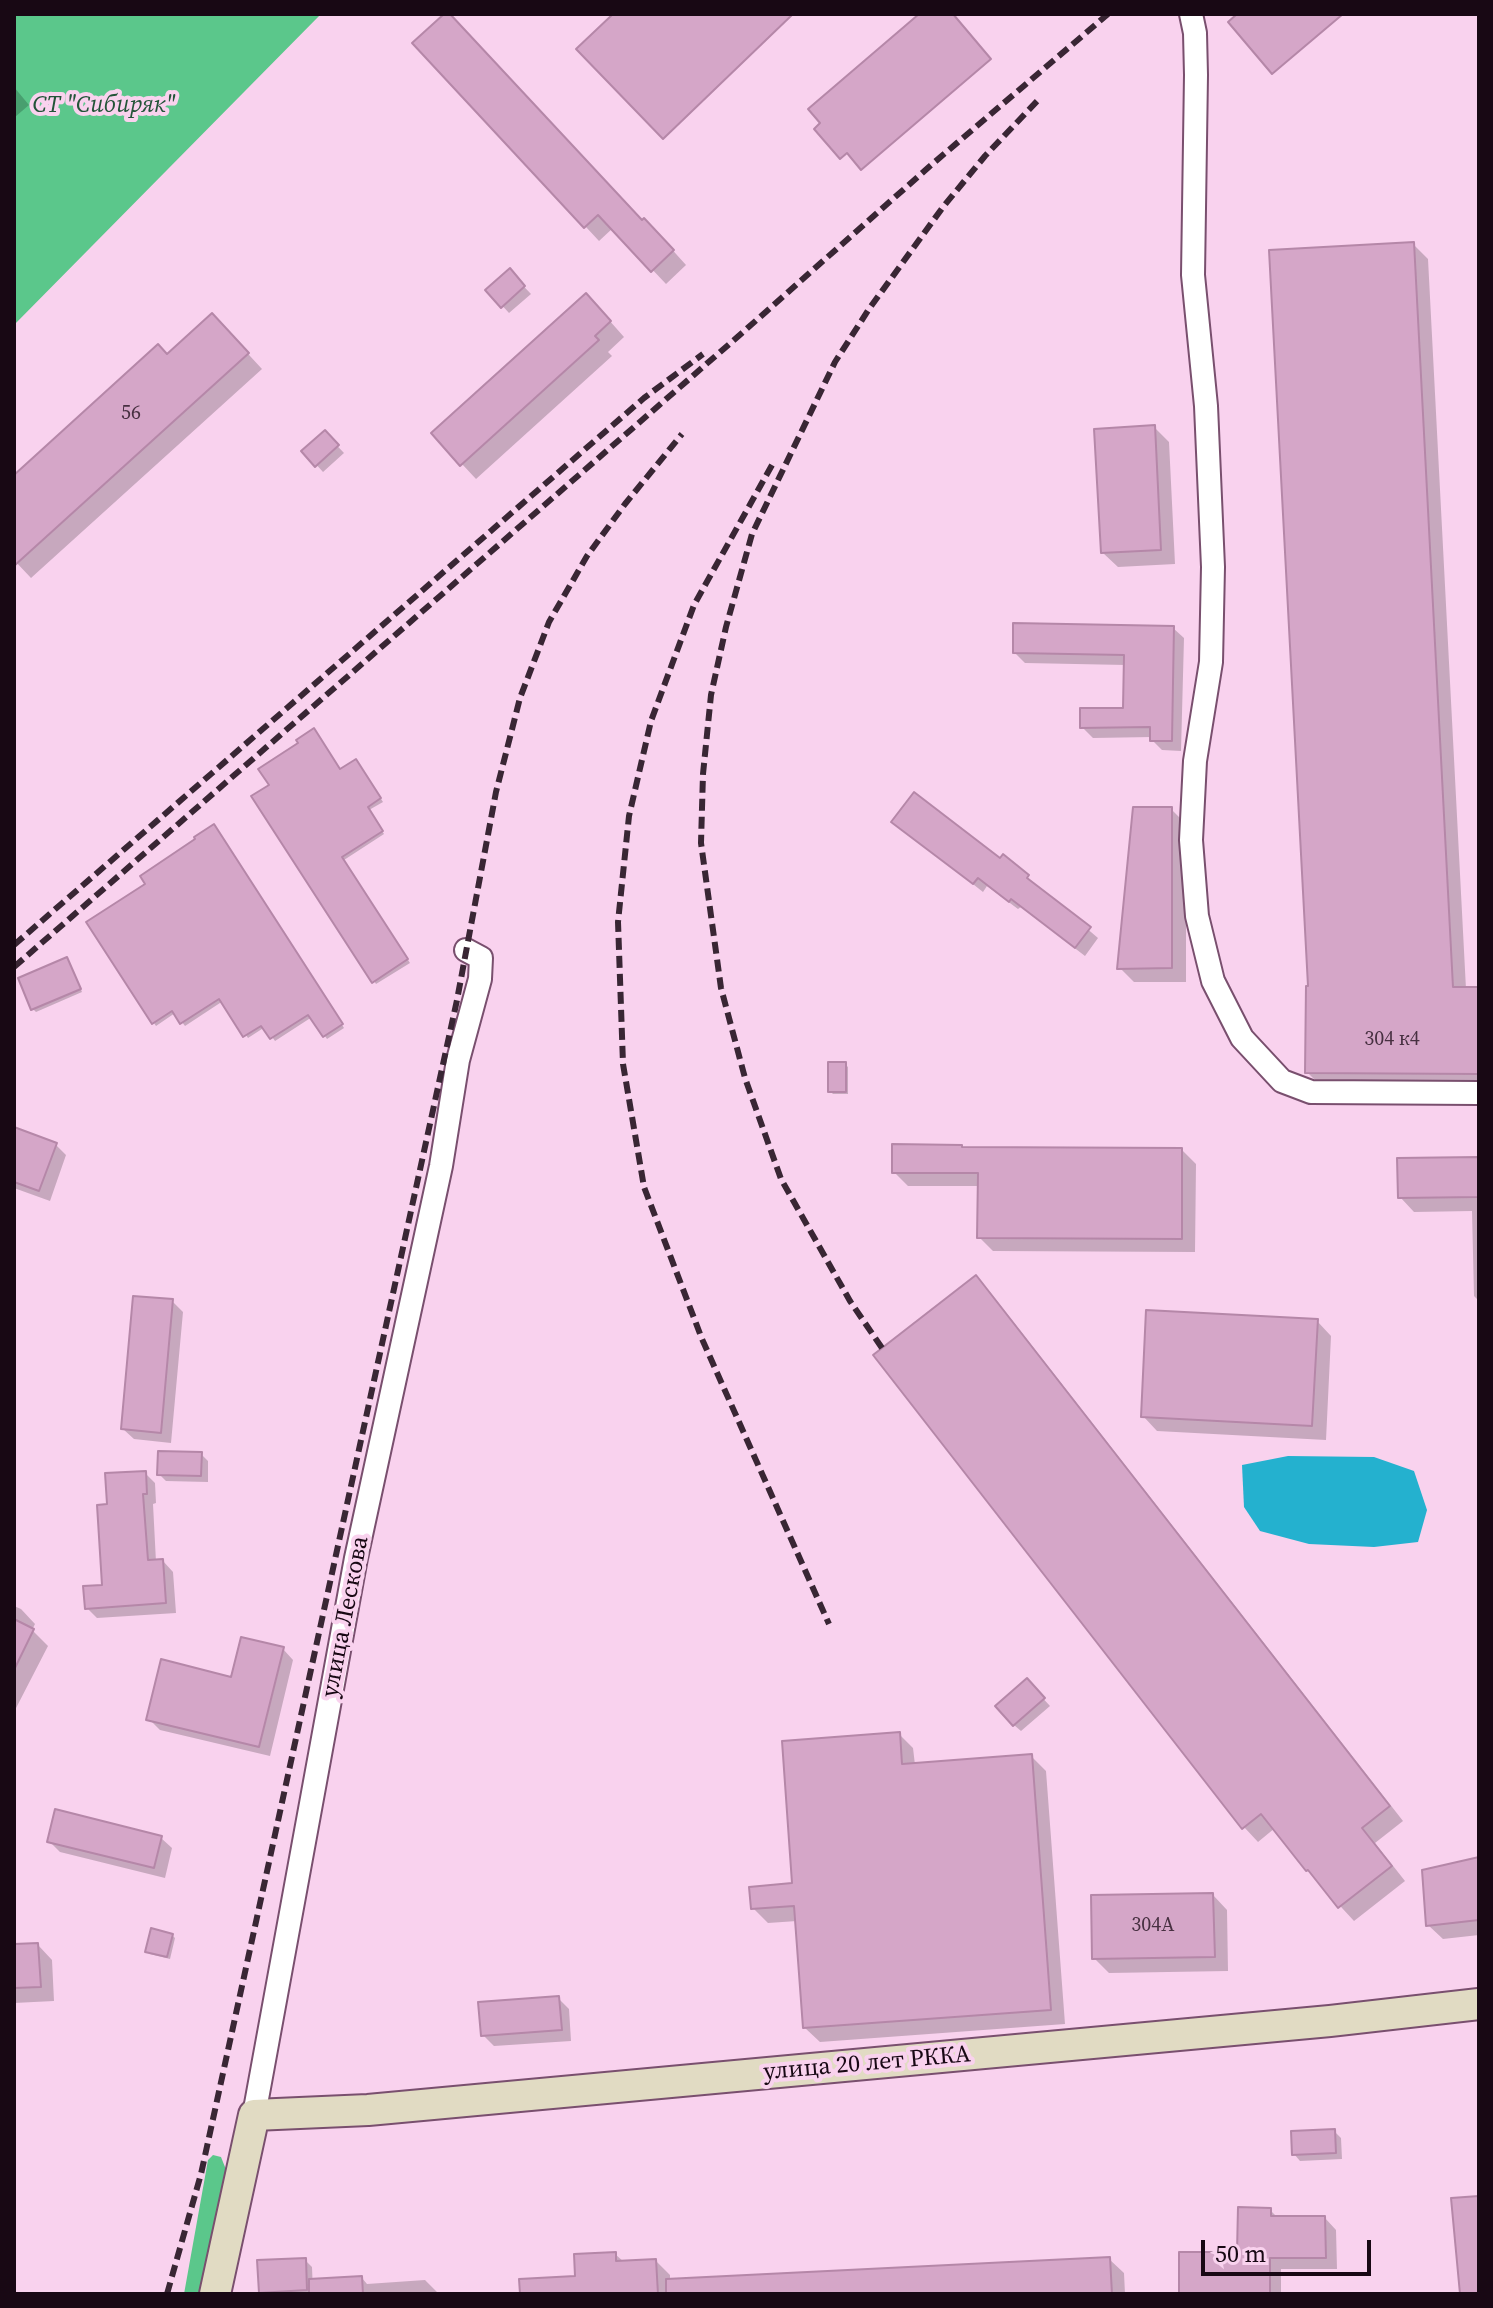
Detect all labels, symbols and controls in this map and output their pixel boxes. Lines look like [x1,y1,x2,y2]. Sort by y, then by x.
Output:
park label: СТ "Сибиряк" [32,92,176,120]
house number: 56 [121,402,141,426]
house number: 304 к4 [1364,1028,1420,1052]
street label: улица Лескова [316,1534,376,1700]
house number: 304А [1131,1914,1175,1938]
street label: улица 20 лет РККА [762,2041,972,2087]
scale bar [1205,2224,1375,2274]
text: 50 m [1215,2237,1266,2270]

